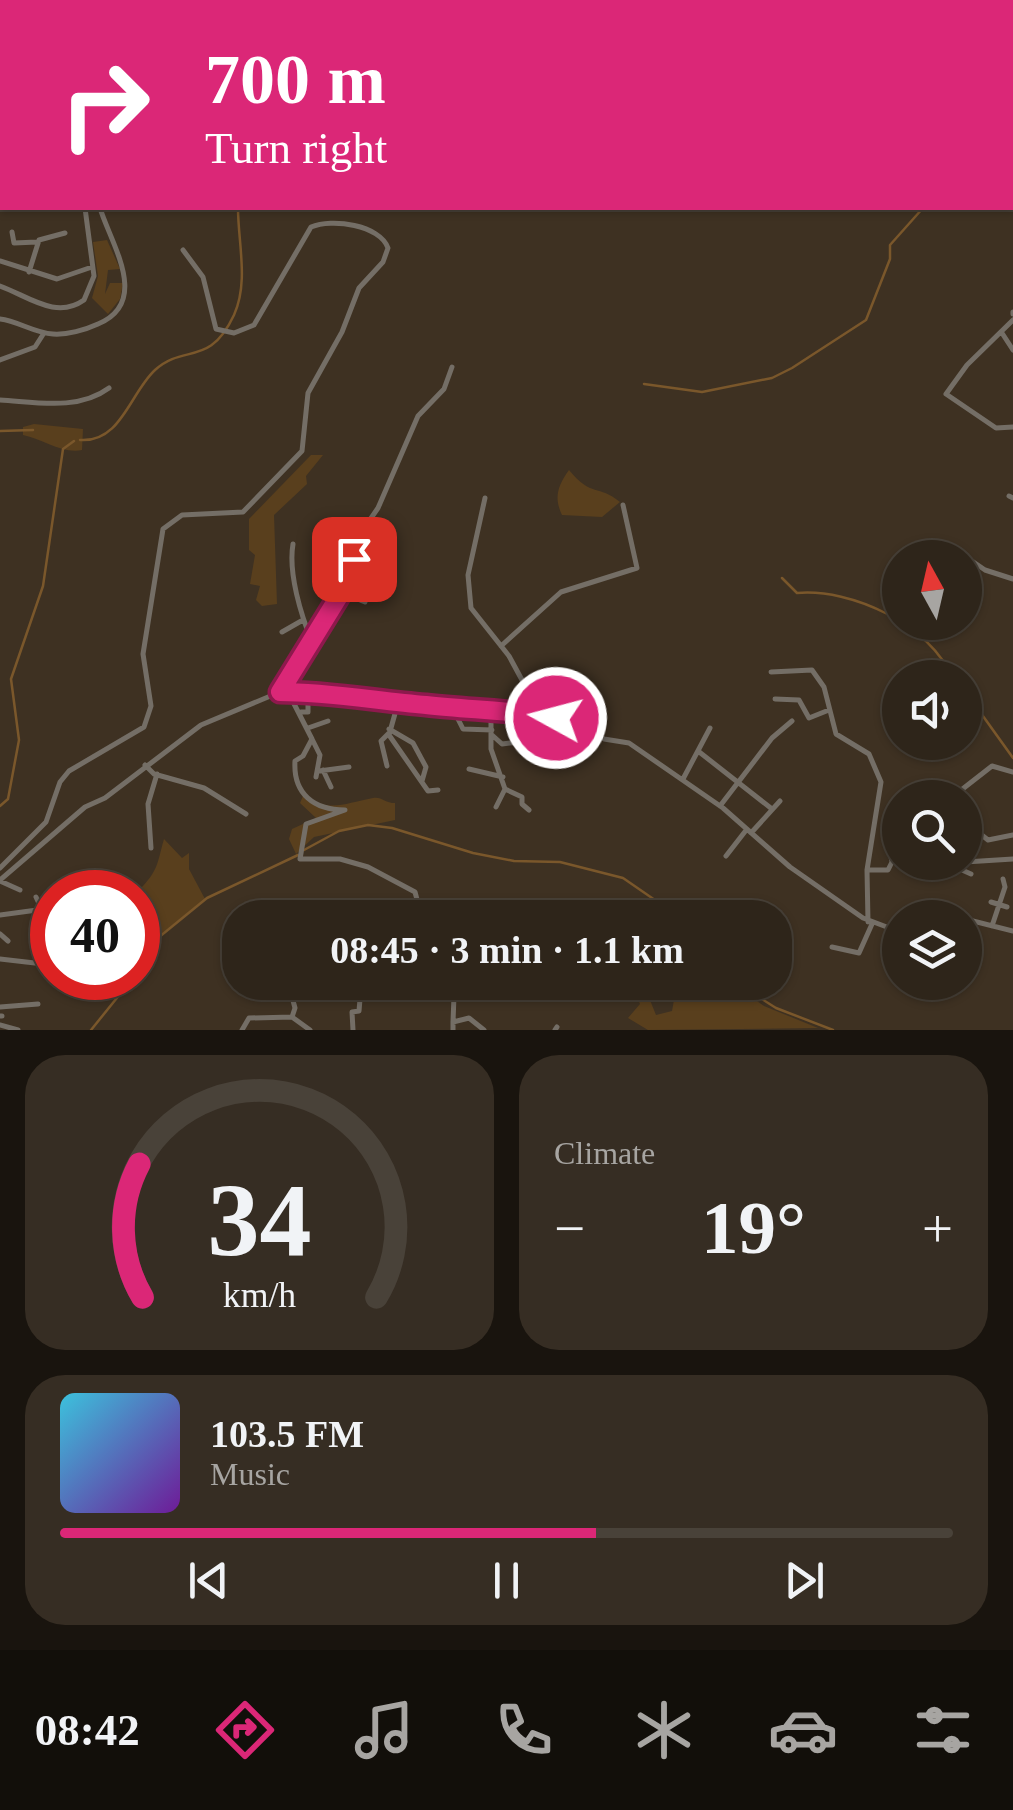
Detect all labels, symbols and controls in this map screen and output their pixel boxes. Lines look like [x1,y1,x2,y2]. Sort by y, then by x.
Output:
icon: right [40,40,170,170]
text: 700 m [205,41,386,118]
text: Turn right [205,123,387,173]
pin [312,517,397,602]
icon: arrive [327,532,382,587]
north arrow [882,540,982,640]
map controls [882,540,982,1000]
button: sound [882,660,982,760]
position arrow [504,666,608,770]
button: search [882,780,982,880]
speed limit sign: 40 [30,870,160,1000]
button: layers [882,900,982,1000]
text: 08:45 · 3 min · 1.1 km [330,929,684,971]
text: Climate [554,1135,655,1171]
text: 34 [208,1162,312,1277]
text: 19° [701,1186,806,1269]
text: − [554,1198,585,1259]
text: + [922,1198,953,1259]
text: km/h [223,1275,296,1315]
text: 103.5 FM [210,1413,364,1455]
text: Music [210,1456,290,1492]
icon: previous [181,1553,236,1608]
icon: pause [479,1553,534,1608]
icon: next [777,1553,832,1608]
icon: directions [210,1695,280,1765]
icon: music [349,1695,419,1765]
icon: phone [489,1695,559,1765]
icon: climate [629,1695,699,1765]
icon: car [768,1695,838,1765]
icon: filters [908,1695,978,1765]
text: 08:42 [35,1705,140,1755]

